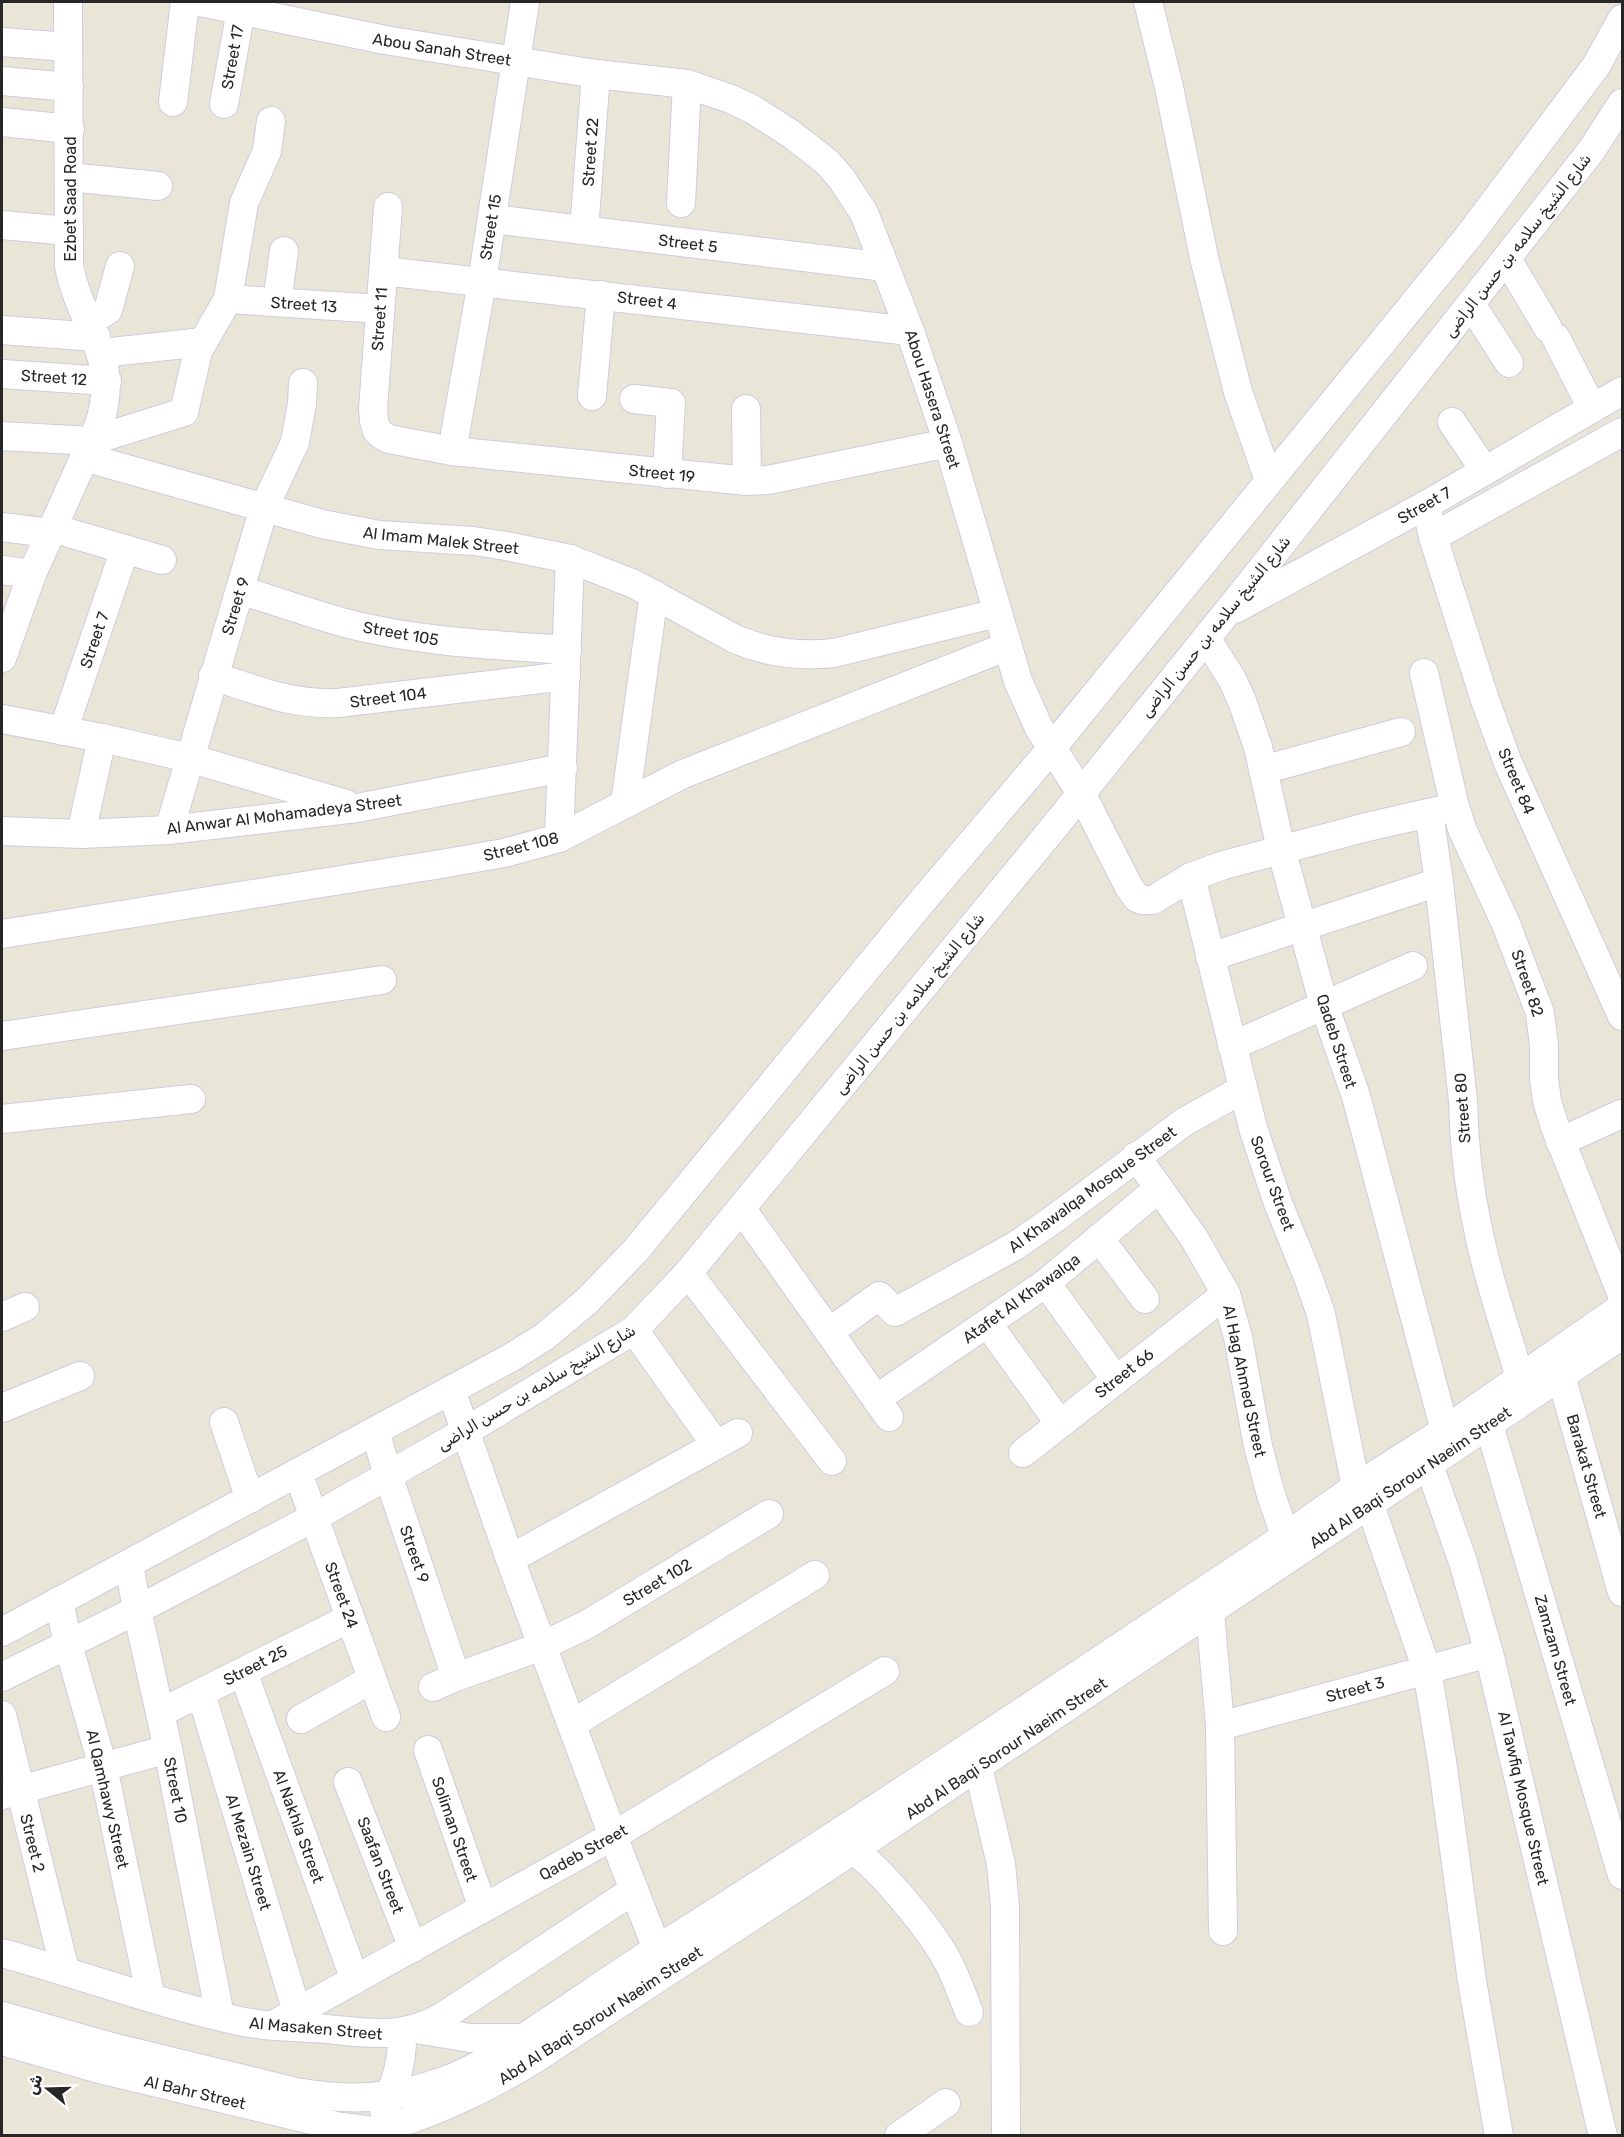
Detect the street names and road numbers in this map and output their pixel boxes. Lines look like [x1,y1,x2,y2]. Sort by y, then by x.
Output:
street label: Street 17 [217,23,248,91]
street label: Abou Sanah Street [371,29,513,70]
street label: Street 22 [579,117,602,187]
street label: Ezbet Saad Road [61,136,80,262]
street label: شارع الشيخ سلامه بن حسن الراضى [1440,150,1597,342]
street label: Street 15 [476,193,505,261]
street label: Street 5 [657,230,719,257]
street label: Street 11 [368,287,391,352]
street label: Street 4 [616,287,678,314]
street label: Street 13 [270,293,338,316]
street label: Abou Hasera Street [901,327,964,471]
street label: Street 12 [20,366,88,389]
street label: Street 19 [628,461,696,486]
street label: Street 7 [1394,483,1454,528]
street label: Al Imam Malek Street [362,523,520,558]
street label: شارع الشيخ سلامه بن حسن الراضى [1136,532,1296,722]
street label: Street 9 [218,575,253,637]
street label: Street 7 [76,609,113,671]
street label: Street 105 [361,617,440,650]
street label: Street 104 [349,683,428,712]
street label: Street 84 [1494,745,1539,817]
street label: Al Anwar Al Mohamadeya Street [165,791,403,838]
street label: Street 108 [481,828,561,865]
street label: شارع الشيخ سلامه بن حسن الراضى [830,909,990,1099]
street label: Street 82 [1507,947,1548,1019]
street label: Qadeb Street [1312,992,1361,1091]
street label: Street 80 [1451,1072,1474,1144]
street label: Al Khawalqa Mosque Street [1005,1122,1180,1257]
street label: Sorour Street [1247,1133,1299,1233]
street label: Atafet Al Khawalqa [959,1249,1084,1347]
street label: Al Hag Ahmed Street [1219,1303,1270,1459]
street label: شارع الشيخ سلامه بن حسن الراضى [434,1321,640,1456]
street label: Street 66 [1091,1344,1158,1402]
street label: Abd Al Baqi Sorour Naeim Street [1306,1403,1515,1552]
street label: Barakat Street [1563,1412,1610,1520]
street label: Street 9 [396,1523,433,1585]
street label: Street 102 [620,1555,695,1610]
street label: Street 24 [321,1559,362,1631]
street label: Zamzam Street [1531,1593,1580,1708]
street label: Street 25 [220,1641,290,1690]
street label: Street 3 [1324,1673,1386,1706]
street label: Abd Al Baqi Sorour Naeim Street [902,1674,1111,1823]
street label: Al Tawfiq Mosque Street [1494,1709,1553,1887]
street label: Al Qamhawy Street [82,1728,133,1871]
street label: Street 10 [160,1755,191,1825]
street label: Al Nakhla Street [269,1767,328,1886]
street label: Soliman Street [428,1774,481,1884]
street label: Al Mezain Street [222,1792,275,1913]
street label: Street 2 [16,1812,49,1874]
street label: Saafan Street [353,1814,408,1916]
street label: Qadeb Street [536,1820,631,1884]
street label: Abd Al Baqi Sorour Naeim Street [495,1942,706,2089]
street label: Al Masaken Street [249,2013,383,2044]
street label: Al Bahr Street [142,2072,248,2113]

